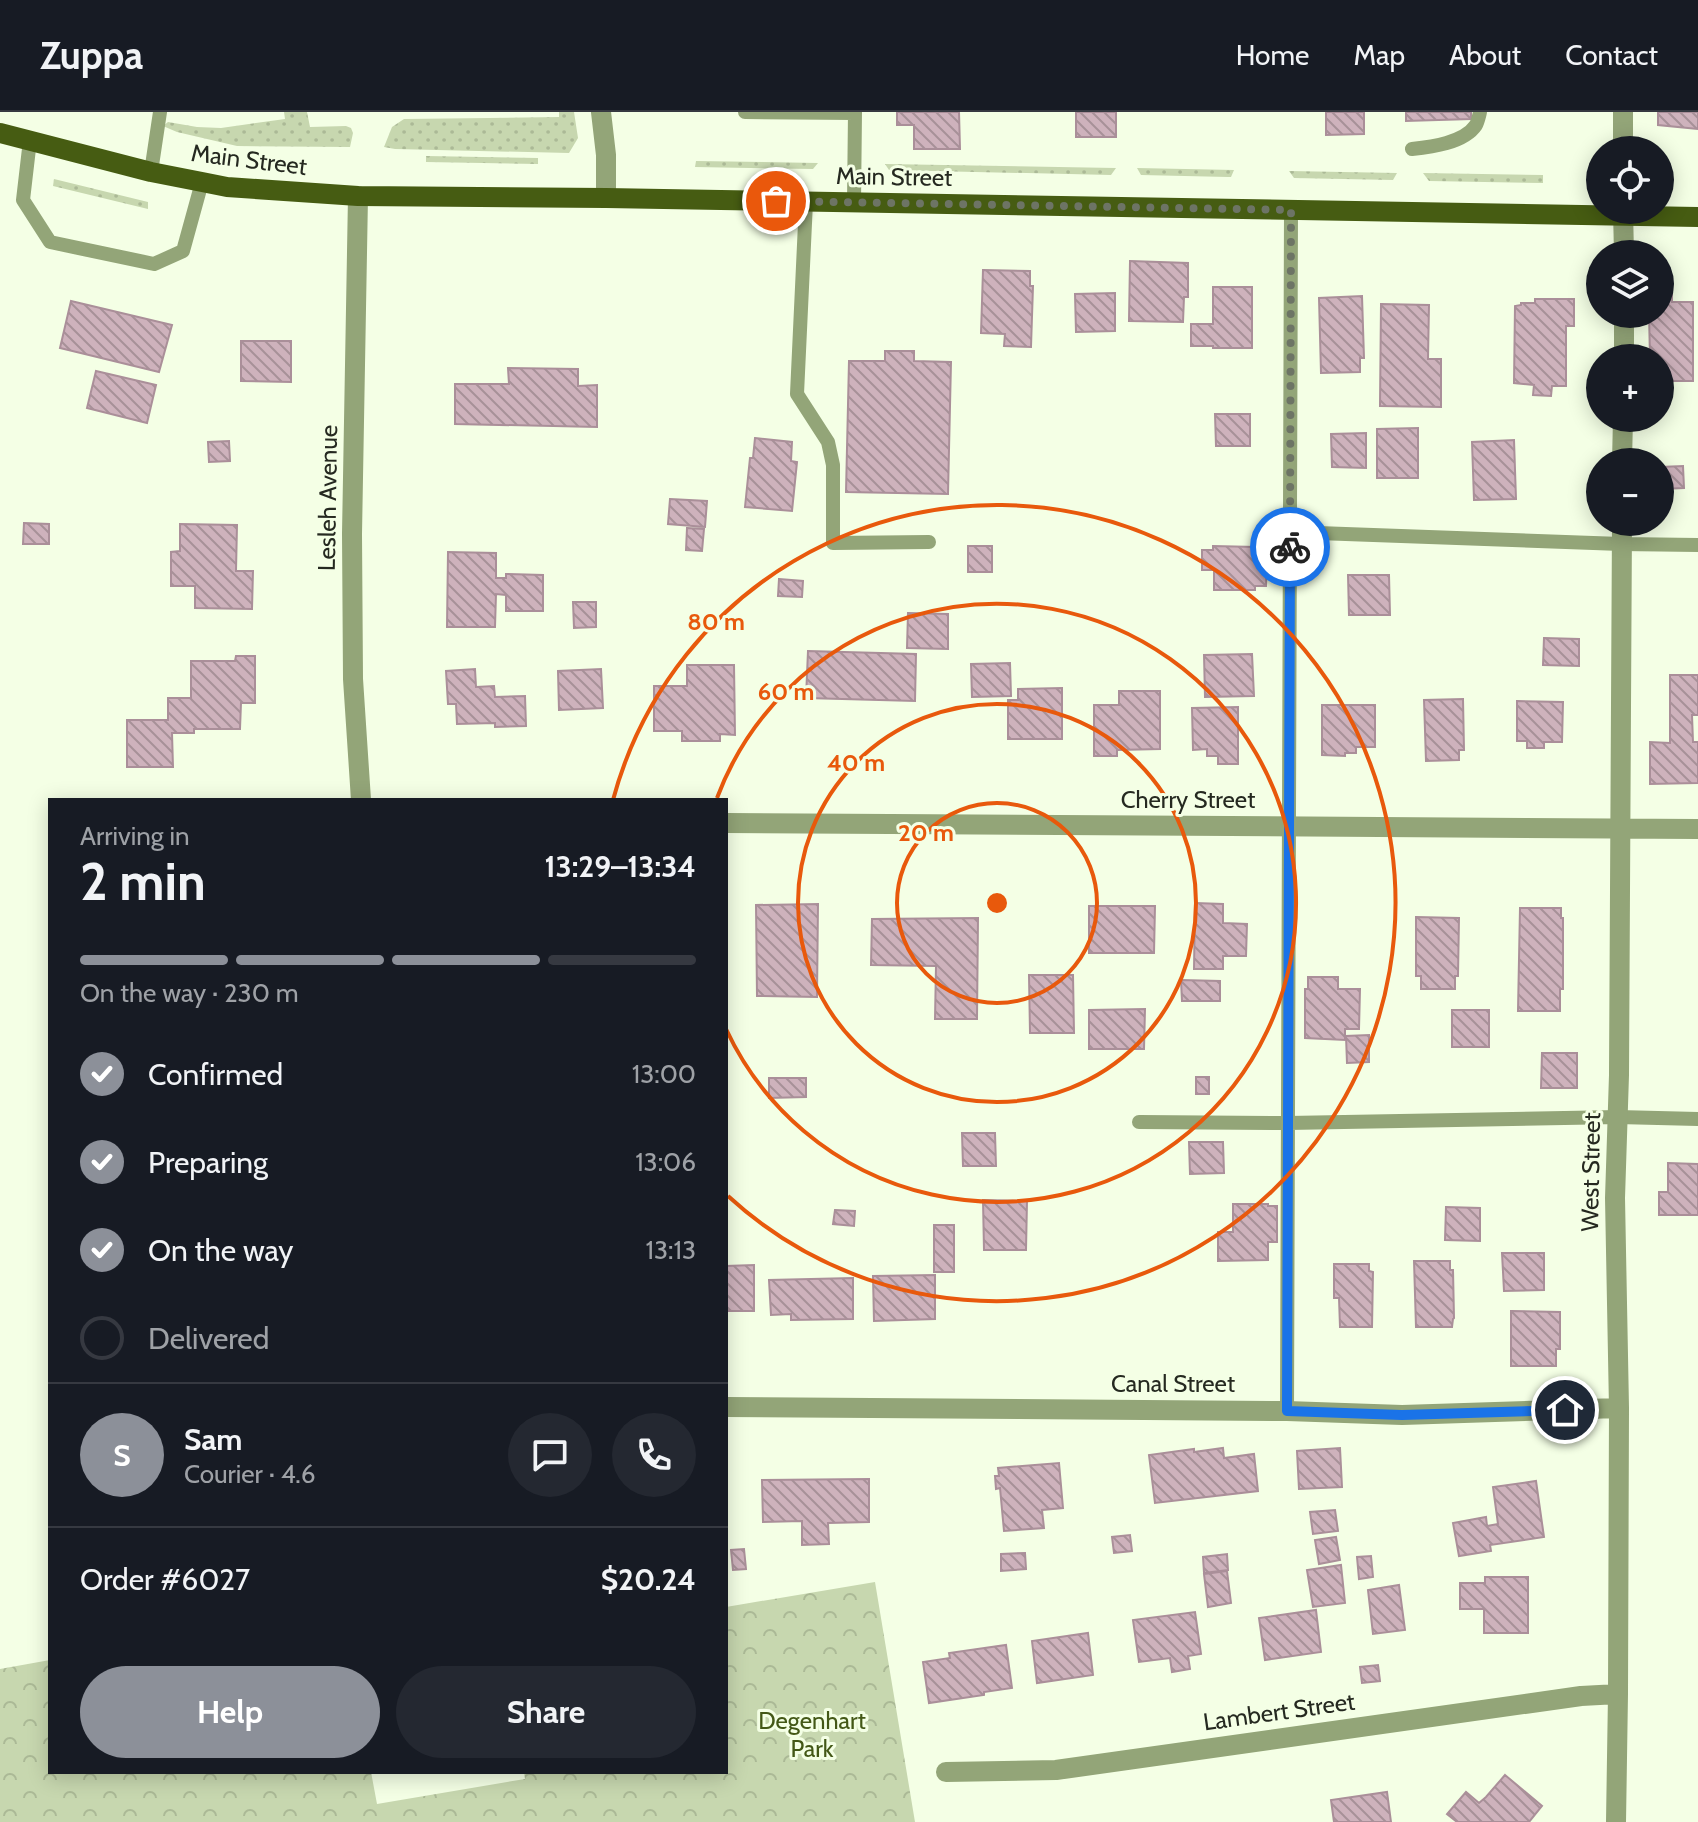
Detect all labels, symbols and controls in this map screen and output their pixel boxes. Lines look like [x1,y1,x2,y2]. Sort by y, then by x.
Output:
text: Zuppa [40,32,143,79]
text: Home [1236,38,1309,72]
text: Map [1353,38,1405,72]
text: About [1449,38,1521,72]
text: Contact [1565,38,1658,72]
map controls [1586,136,1674,536]
button: locate [1586,136,1674,224]
street label: Main Street [190,138,309,181]
street label: Main Street [836,161,952,192]
pin [742,167,810,235]
icon: bag [754,179,798,223]
button: layers [1586,240,1674,328]
button: + [1586,344,1674,432]
street label: Lesleh Avenue [312,425,343,571]
button: − [1586,448,1674,536]
courier [1250,507,1330,587]
icon: bike [1268,525,1312,569]
text: 80 m [687,607,745,636]
text: 60 m [758,677,814,706]
text: 40 m [827,748,885,777]
street label: Cherry Street [1121,785,1255,814]
text: 20 m [898,818,954,847]
text: Arriving in [80,820,190,852]
text: 13:29–13:34 [544,848,696,885]
text: 2 min [80,850,206,913]
centre of rings [983,889,1011,917]
text: On the way · 230 m [80,977,298,1009]
icon: check [80,1052,124,1096]
text: Confirmed [148,1056,283,1093]
text: 13:00 [632,1058,696,1090]
street label: West Street [1575,1112,1606,1232]
icon: check [80,1140,124,1184]
text: Preparing [148,1144,268,1181]
text: 13:06 [635,1146,696,1178]
icon: check [80,1228,124,1272]
text: On the way [148,1232,293,1269]
text: 13:13 [646,1234,696,1266]
text: Delivered [148,1320,269,1357]
street label: Canal Street [1111,1369,1235,1398]
pin [1531,1376,1599,1444]
icon: home [1543,1388,1587,1432]
button: chat [508,1413,592,1497]
button: phone [612,1413,696,1497]
text: Sam [184,1421,242,1458]
text: S [113,1437,131,1474]
text: Courier · 4.6 [184,1458,316,1490]
text: Order #6027 [80,1561,250,1598]
text: $20.24 [601,1561,696,1598]
button: Help [80,1666,380,1758]
button: Share [396,1666,696,1758]
street label: Lambert Street [1201,1687,1357,1737]
park label: Degenhart Park [758,1706,866,1763]

